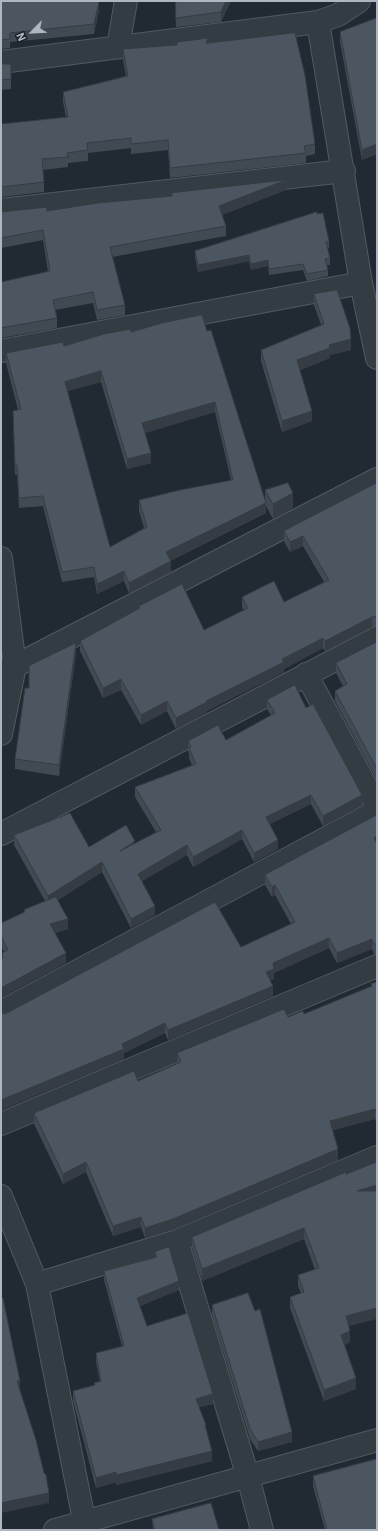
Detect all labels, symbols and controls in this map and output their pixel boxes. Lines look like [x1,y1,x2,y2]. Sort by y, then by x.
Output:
north arrow [12,12,52,52]
text: N [13,30,29,43]

